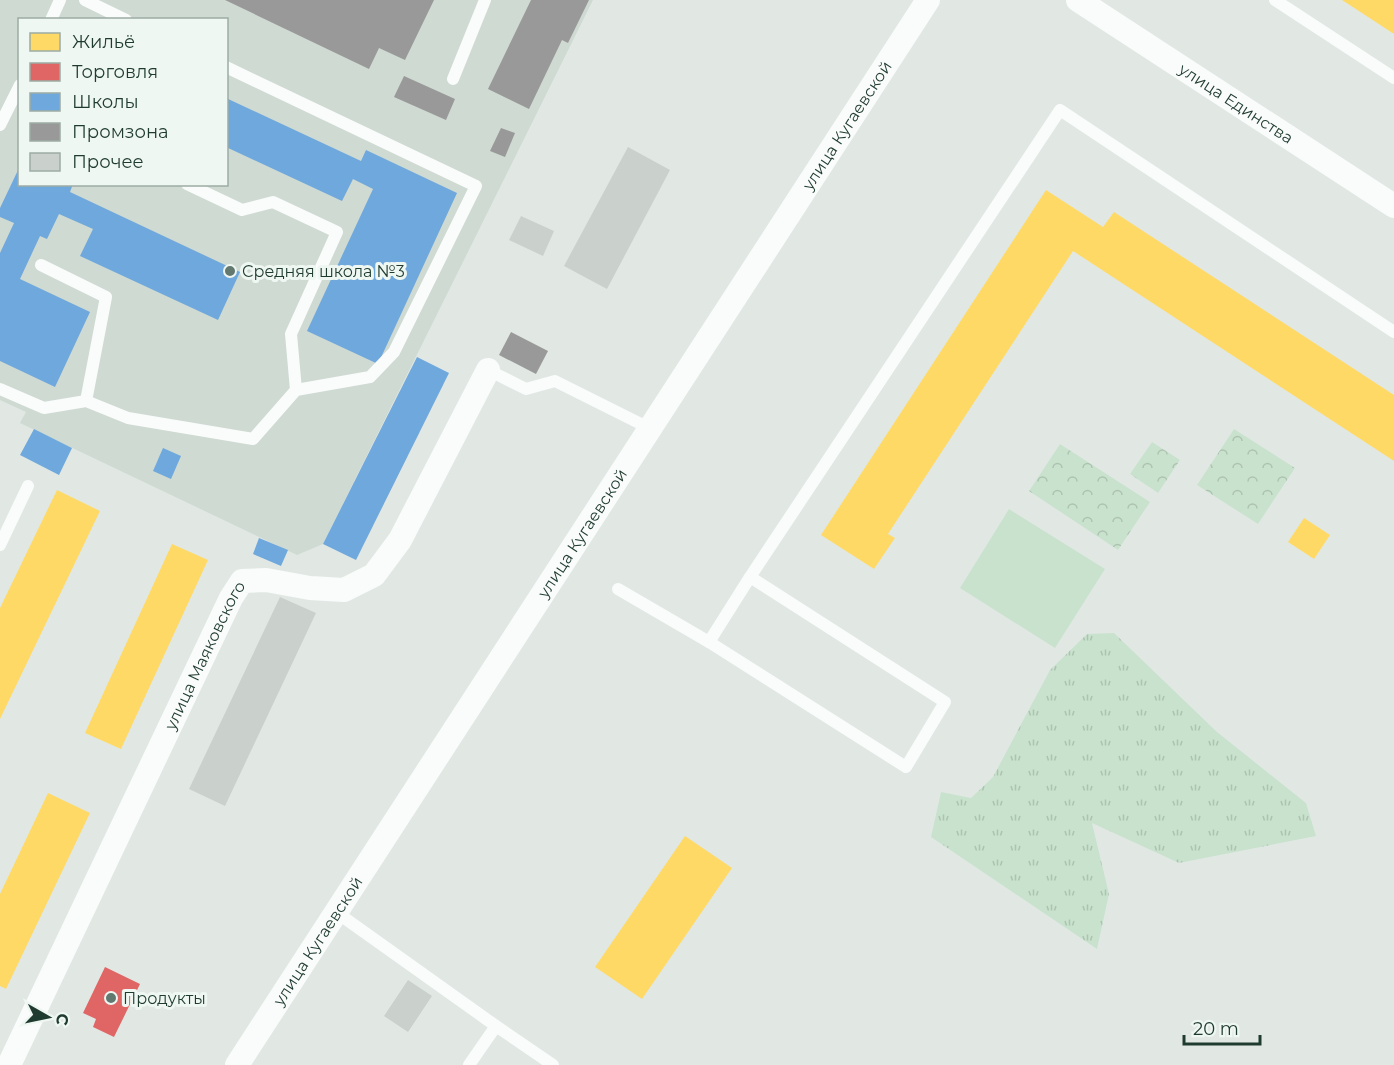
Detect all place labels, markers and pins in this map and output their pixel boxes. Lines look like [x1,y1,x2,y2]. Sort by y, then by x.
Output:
place label: Средняя школа №3 [242,262,405,281]
marker: Средняя школа №3 [223,264,237,278]
place label: Продукты [123,989,206,1008]
marker: Продукты [104,991,118,1005]

